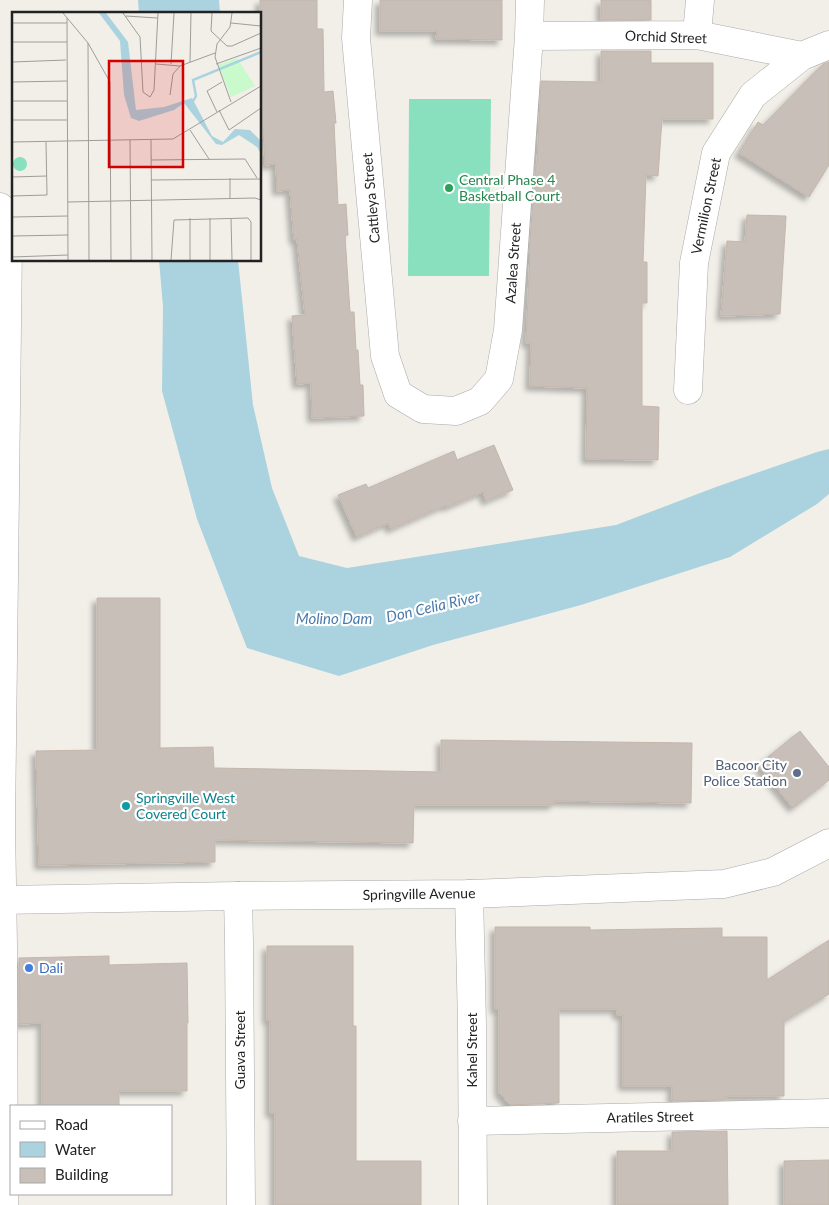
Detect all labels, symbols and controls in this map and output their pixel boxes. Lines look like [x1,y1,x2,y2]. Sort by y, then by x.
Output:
inset map [12,12,261,261]
street label: Orchid Street [625,27,707,46]
street label: Cattleya Street [358,152,383,244]
street label: Vermilion Street [687,156,724,256]
place label: Central Phase 4 Basketball Court [459,171,560,204]
marker: Central Phase 4 Basketball Court [443,182,455,194]
street label: Azalea Street [501,222,524,304]
water label: Don Celia River [384,586,482,626]
water label: Molino Dam [296,609,372,627]
place label: Bacoor City Police Station [703,756,788,789]
marker: Bacoor City Police Station [791,767,803,779]
place label: Springville West Covered Court [136,789,235,822]
marker: Springville West Covered Court [120,800,132,812]
street label: Springville Avenue [362,884,476,903]
place label: Dali [39,959,63,976]
marker: Dali [23,962,35,974]
street label: Guava Street [231,1010,248,1090]
street label: Kahel Street [463,1012,480,1088]
legend [10,1105,172,1195]
street label: Aratiles Street [606,1107,694,1126]
text: Road [55,1115,88,1133]
text: Water [55,1140,96,1158]
text: Building [55,1165,108,1183]

